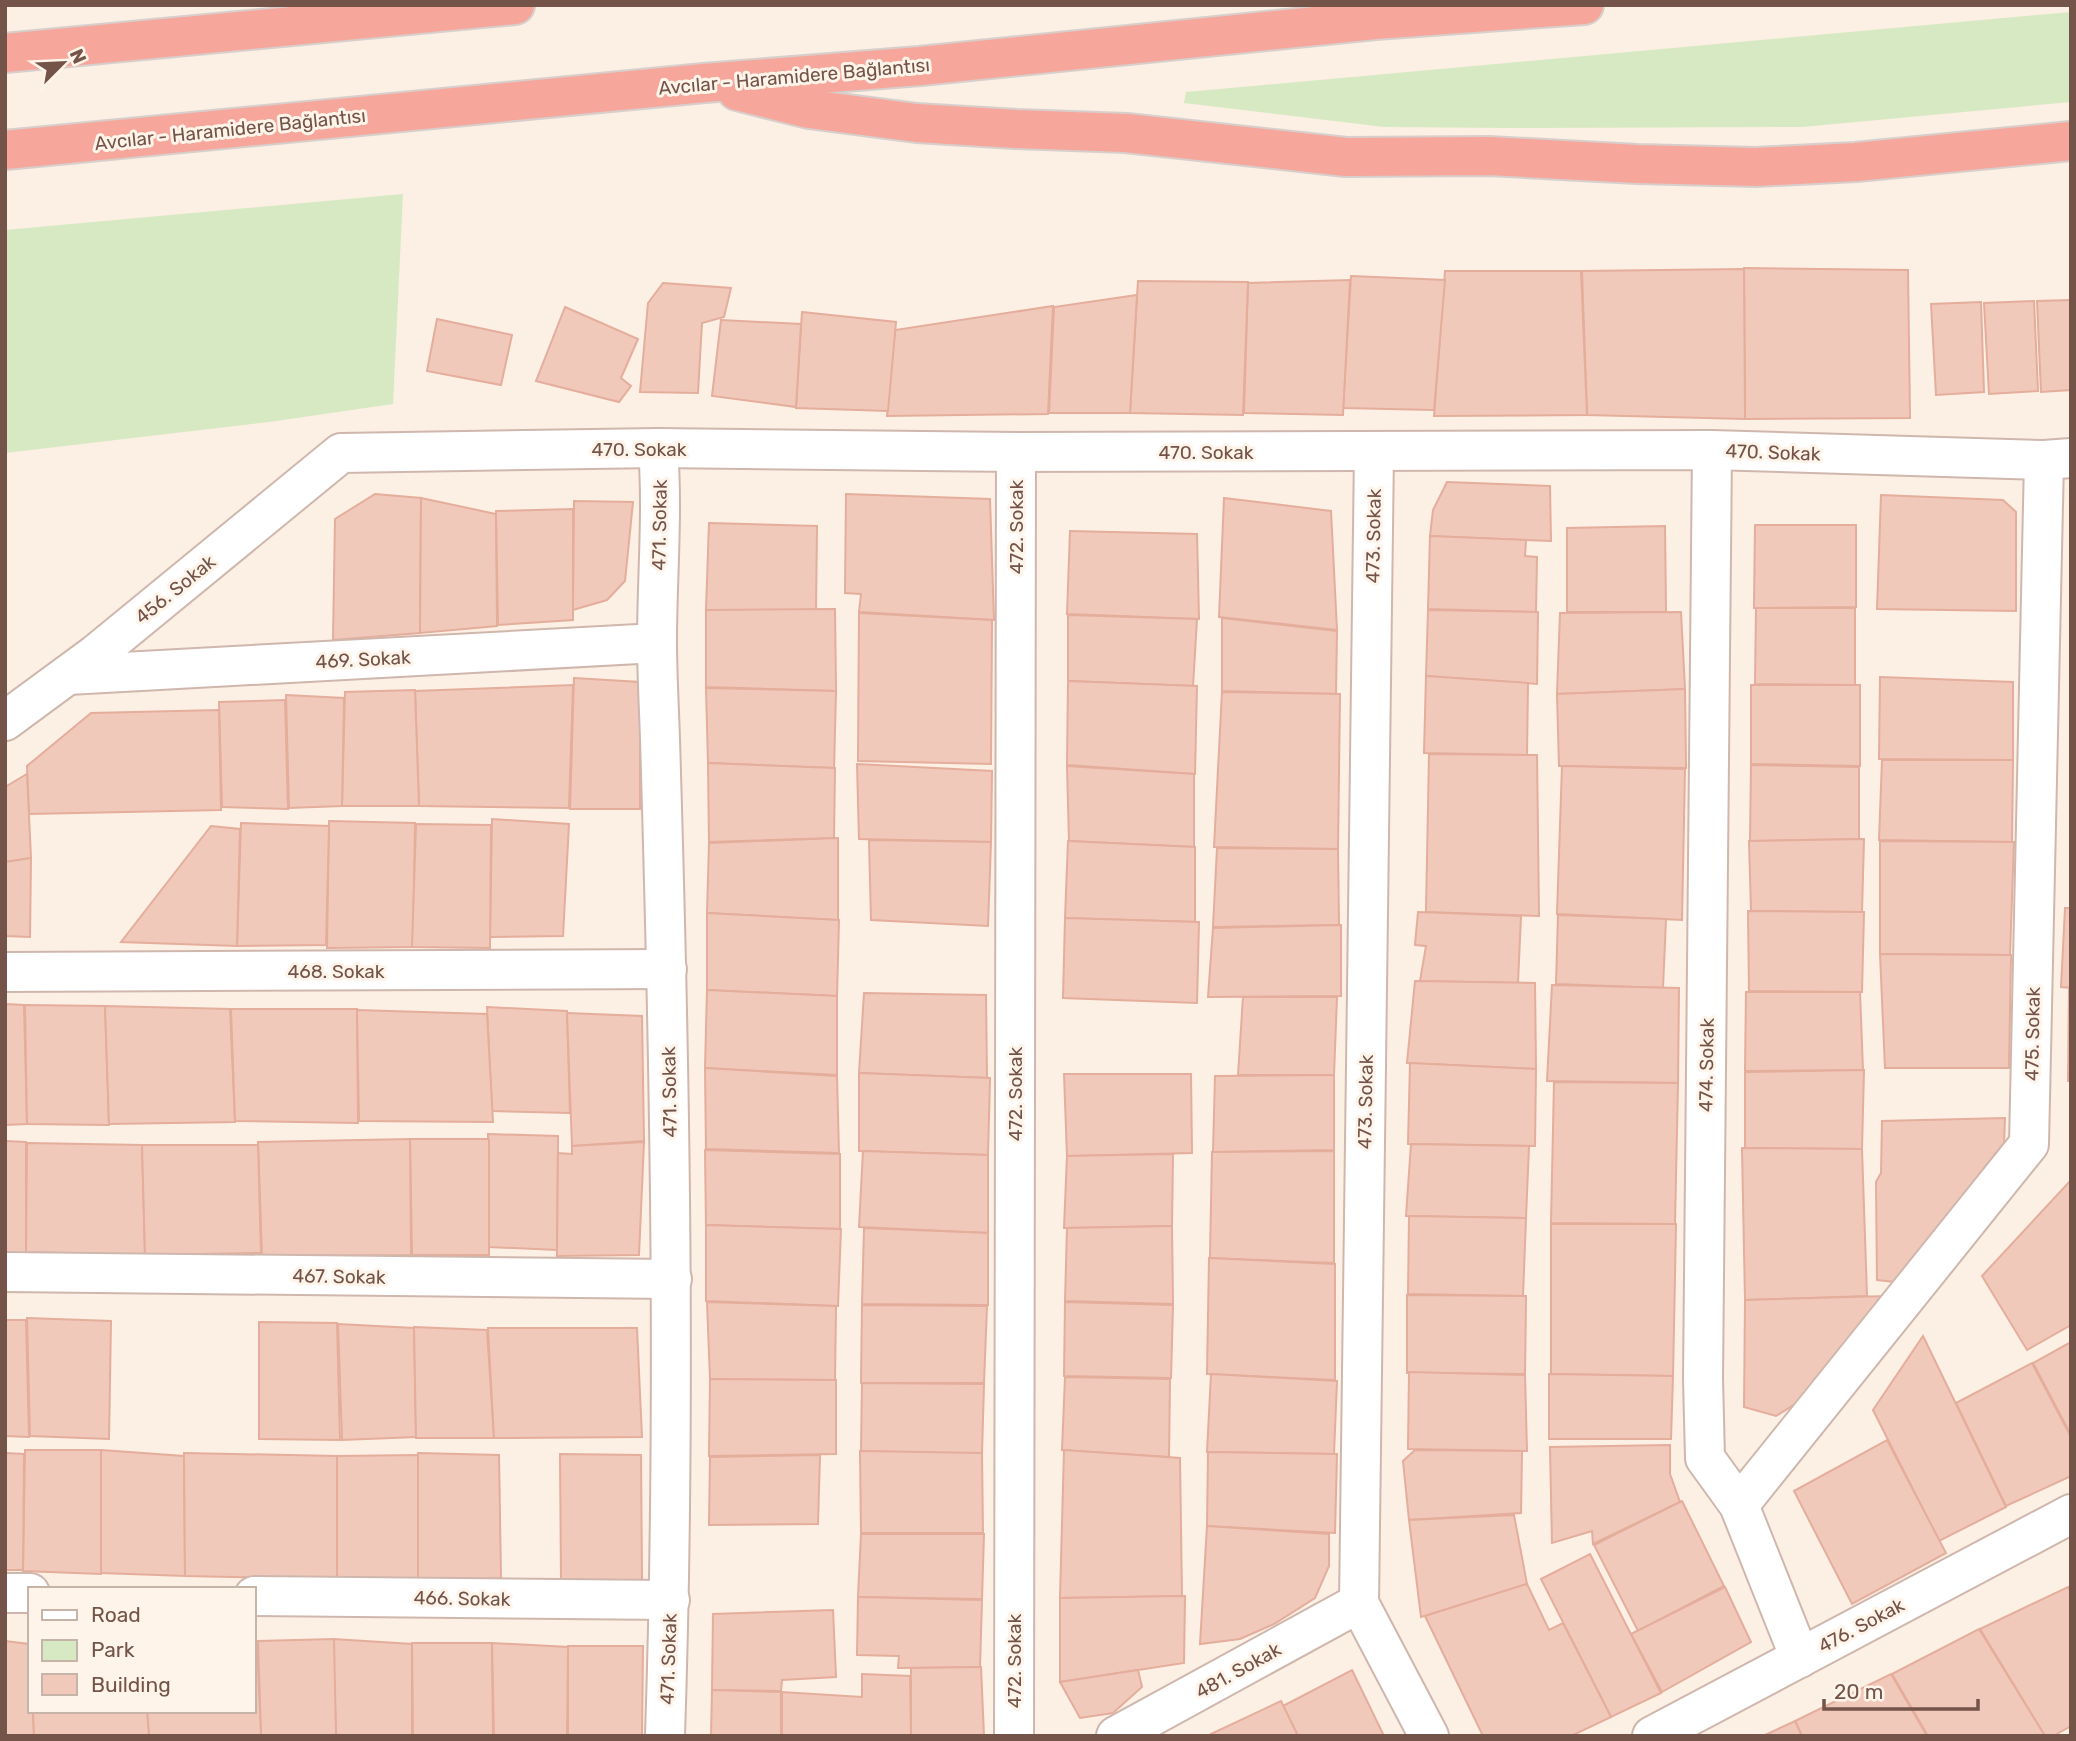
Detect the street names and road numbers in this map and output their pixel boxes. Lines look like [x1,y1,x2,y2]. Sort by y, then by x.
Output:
street label: Avcılar - Haramidere Bağlantısı [657,53,931,100]
street label: Avcılar - Haramidere Bağlantısı [93,104,367,155]
street label: 470. Sokak [591,438,687,461]
street label: 470. Sokak [1725,439,1821,466]
street label: 470. Sokak [1158,441,1254,464]
street label: 471. Sokak [647,479,672,571]
street label: 472. Sokak [1005,480,1028,574]
street label: 473. Sokak [1361,488,1386,584]
street label: 456. Sokak [131,550,220,629]
street label: 469. Sokak [315,646,411,673]
street label: 468. Sokak [287,960,385,983]
street label: 475. Sokak [2020,986,2045,1081]
street label: 474. Sokak [1694,1018,1719,1112]
street label: 471. Sokak [657,1046,682,1138]
street label: 472. Sokak [1004,1047,1027,1141]
street label: 473. Sokak [1353,1054,1378,1150]
street label: 467. Sokak [292,1264,386,1289]
street label: 466. Sokak [413,1586,511,1611]
street label: 476. Sokak [1814,1593,1908,1658]
street label: 471. Sokak [655,1613,682,1705]
street label: 472. Sokak [1003,1614,1026,1708]
street label: 481. Sokak [1192,1637,1285,1703]

